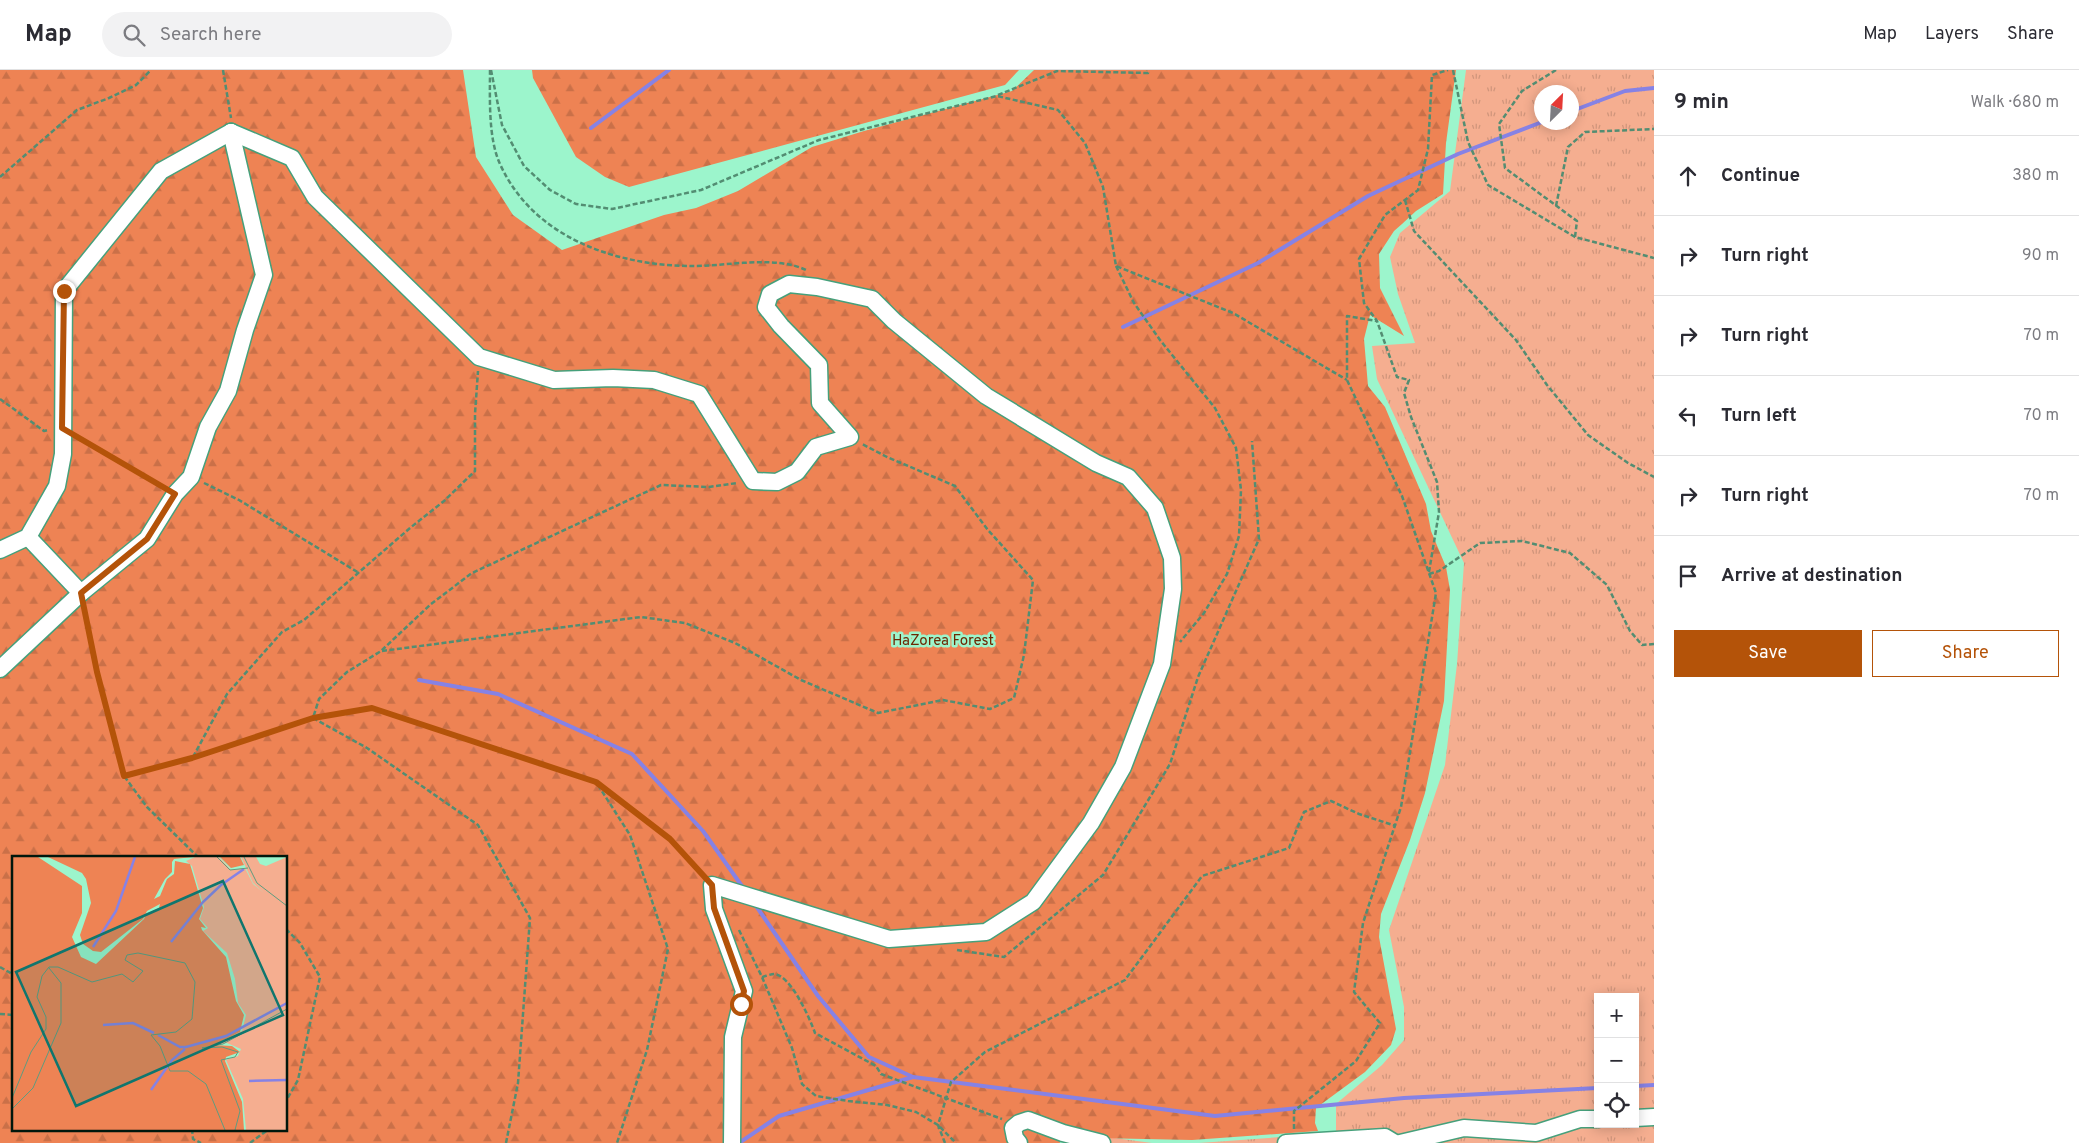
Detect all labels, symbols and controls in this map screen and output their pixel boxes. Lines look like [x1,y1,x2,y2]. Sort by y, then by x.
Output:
search box [102,12,452,57]
text: Map [25,20,72,50]
icon: search [120,21,148,49]
text: Search here [160,23,261,47]
text: Map [1863,23,1897,46]
text: Layers [1925,23,1979,46]
text: Share [2007,23,2054,46]
north arrow [1534,85,1579,130]
text: 9 min [1674,89,1729,116]
text: Walk · 680 m [1971,93,2059,113]
icon: ahead [1674,162,1702,190]
text: Continue [1721,164,1800,188]
text: 380 m [2012,166,2059,186]
icon: right [1674,242,1702,270]
text: Turn right [1721,244,1809,268]
text: 90 m [2022,246,2059,266]
route end [53,280,76,303]
icon: right [1674,322,1702,350]
text: Turn right [1721,324,1809,348]
text: 70 m [2024,326,2059,346]
icon: left [1674,402,1702,430]
text: Turn left [1721,404,1797,428]
text: 70 m [2024,406,2059,426]
icon: right [1674,482,1702,510]
text: Turn right [1721,484,1809,508]
text: 70 m [2024,486,2059,506]
icon: arrive [1674,562,1702,590]
text: Arrive at destination [1721,564,1902,588]
button: Save [1674,630,1862,677]
button: Share [1872,630,2059,677]
park label: HaZorea Forest [892,632,994,651]
inset map [12,856,288,1130]
route start [730,993,753,1016]
map controls [1594,993,1639,1128]
button: + [1594,993,1639,1038]
button: − [1594,1038,1639,1083]
button: locate [1594,1083,1639,1128]

